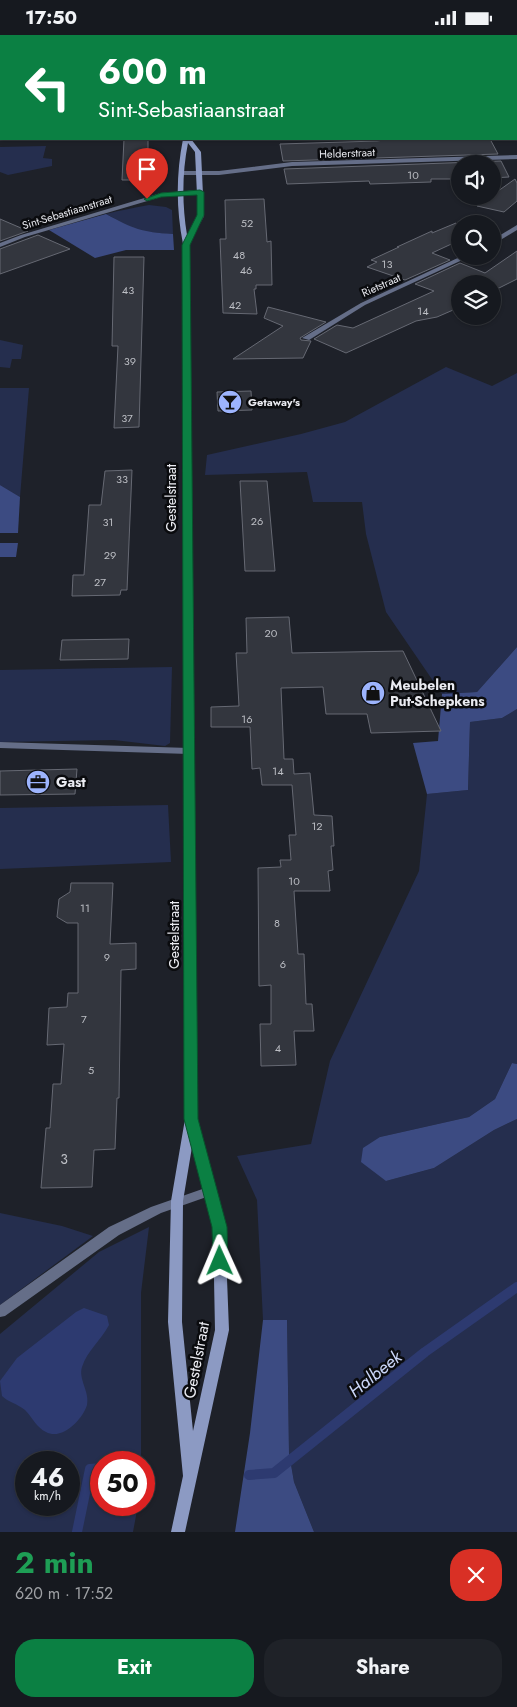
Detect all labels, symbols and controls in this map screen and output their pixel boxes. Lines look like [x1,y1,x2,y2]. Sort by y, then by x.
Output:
text: 17:50 [25,4,77,31]
text: 600 m [98,47,207,97]
icon: left [15,55,80,120]
text: Sint-Sebastiaanstraat [98,93,284,125]
street label: Helderstraat [319,144,376,162]
pin [126,148,168,199]
icon: arrive [133,155,161,183]
map controls [451,155,501,325]
button: sound [451,155,501,205]
house number: 10 [407,167,419,183]
street label: Sint-Sebastiaanstraat [20,191,114,233]
house number: 52 [241,215,253,231]
button: search [451,215,501,265]
house number: 48 [233,247,245,263]
house number: 13 [382,256,392,272]
house number: 46 [240,262,252,278]
street label: Rietstraat [359,269,403,301]
button: layers [451,275,501,325]
house number: 43 [122,282,134,298]
house number: 42 [229,297,241,313]
house number: 14 [417,303,429,319]
house number: 39 [124,353,136,369]
bar icon: Getaway's [217,389,243,415]
place label: Getaway's [248,394,300,410]
house number: 37 [121,410,133,426]
street label: Gestelstraat [161,463,181,532]
house number: 33 [116,471,128,487]
house number: 26 [251,513,263,529]
house number: 31 [103,514,113,530]
house number: 29 [104,547,116,563]
house number: 27 [94,574,106,590]
house number: 20 [265,625,278,641]
place label: Meubelen Put-Schepkens [390,675,485,711]
shop icon: Meubelen Put-Schepkens [360,680,386,706]
house number: 16 [241,711,253,727]
house number: 14 [272,763,284,779]
office icon: Gast [25,769,51,795]
place label: Gast [56,772,86,792]
house number: 12 [311,818,323,834]
house number: 10 [288,873,300,889]
house number: 11 [80,900,90,916]
street label: Gestelstraat [164,900,184,969]
house number: 8 [274,915,280,931]
house number: 9 [104,949,110,965]
house number: 6 [280,956,286,972]
house number: 7 [81,1011,87,1027]
house number: 4 [275,1040,282,1056]
house number: 5 [88,1062,94,1078]
house number: 3 [60,1149,68,1169]
position arrow [193,1234,245,1286]
street label: Gestelstraat [178,1320,215,1401]
water label: Halbeek [343,1344,408,1404]
speed limit sign: 50 [90,1451,155,1516]
text: 46 [30,1459,65,1495]
text: km/h [34,1487,61,1505]
text: 2 min [15,1541,94,1584]
button: close [450,1549,502,1601]
text: 620 m · 17:52 [15,1582,113,1605]
button: Exit [15,1639,254,1697]
button: Share [264,1639,502,1697]

